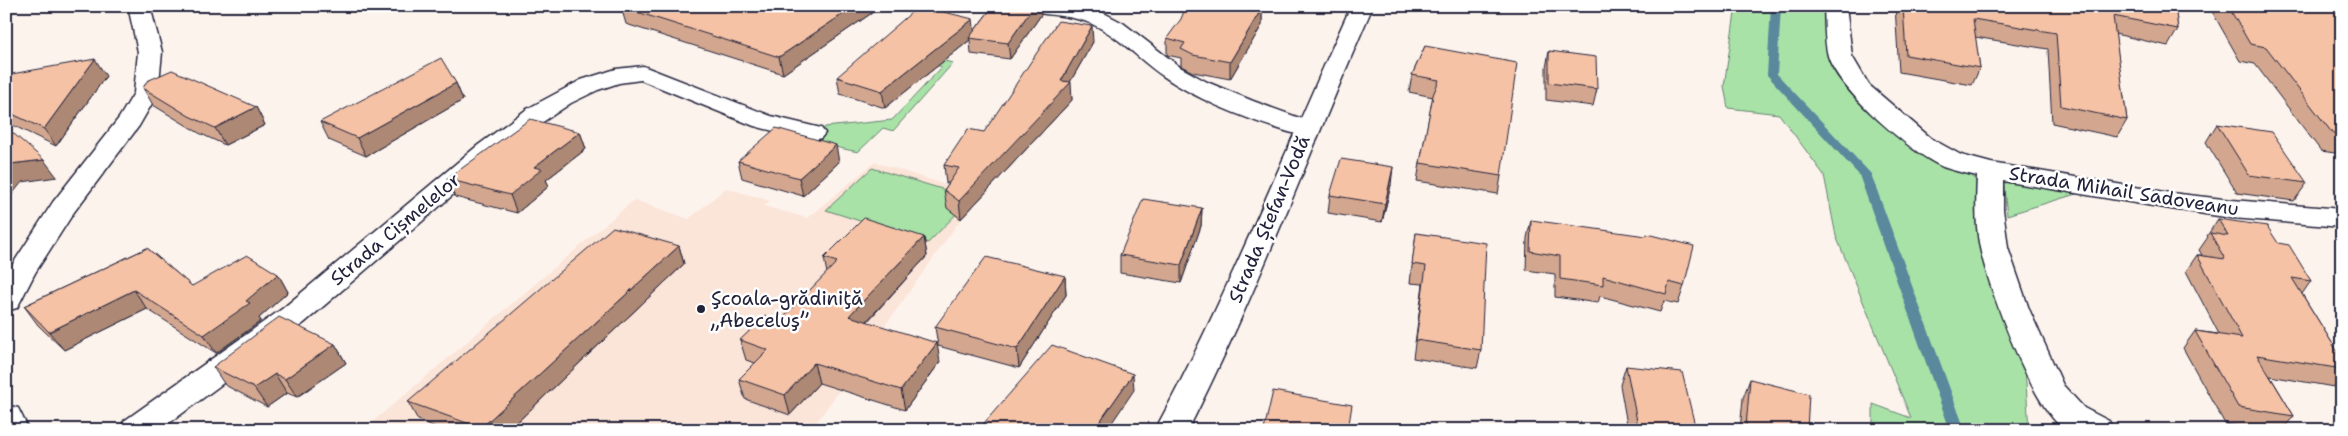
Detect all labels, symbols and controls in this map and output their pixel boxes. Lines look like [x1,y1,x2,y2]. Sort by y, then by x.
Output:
street label: Strada Ștefan-Vodă [1222,131,1317,307]
street label: Strada Mihail Sadoveanu [2007,160,2241,222]
street label: Strada Cișmelelor [325,167,466,292]
place label: Şcoala-grădiniţă „Abeceluş” [710,286,863,333]
marker: Şcoala-grădiniţă „Abeceluş” [695,303,707,315]

